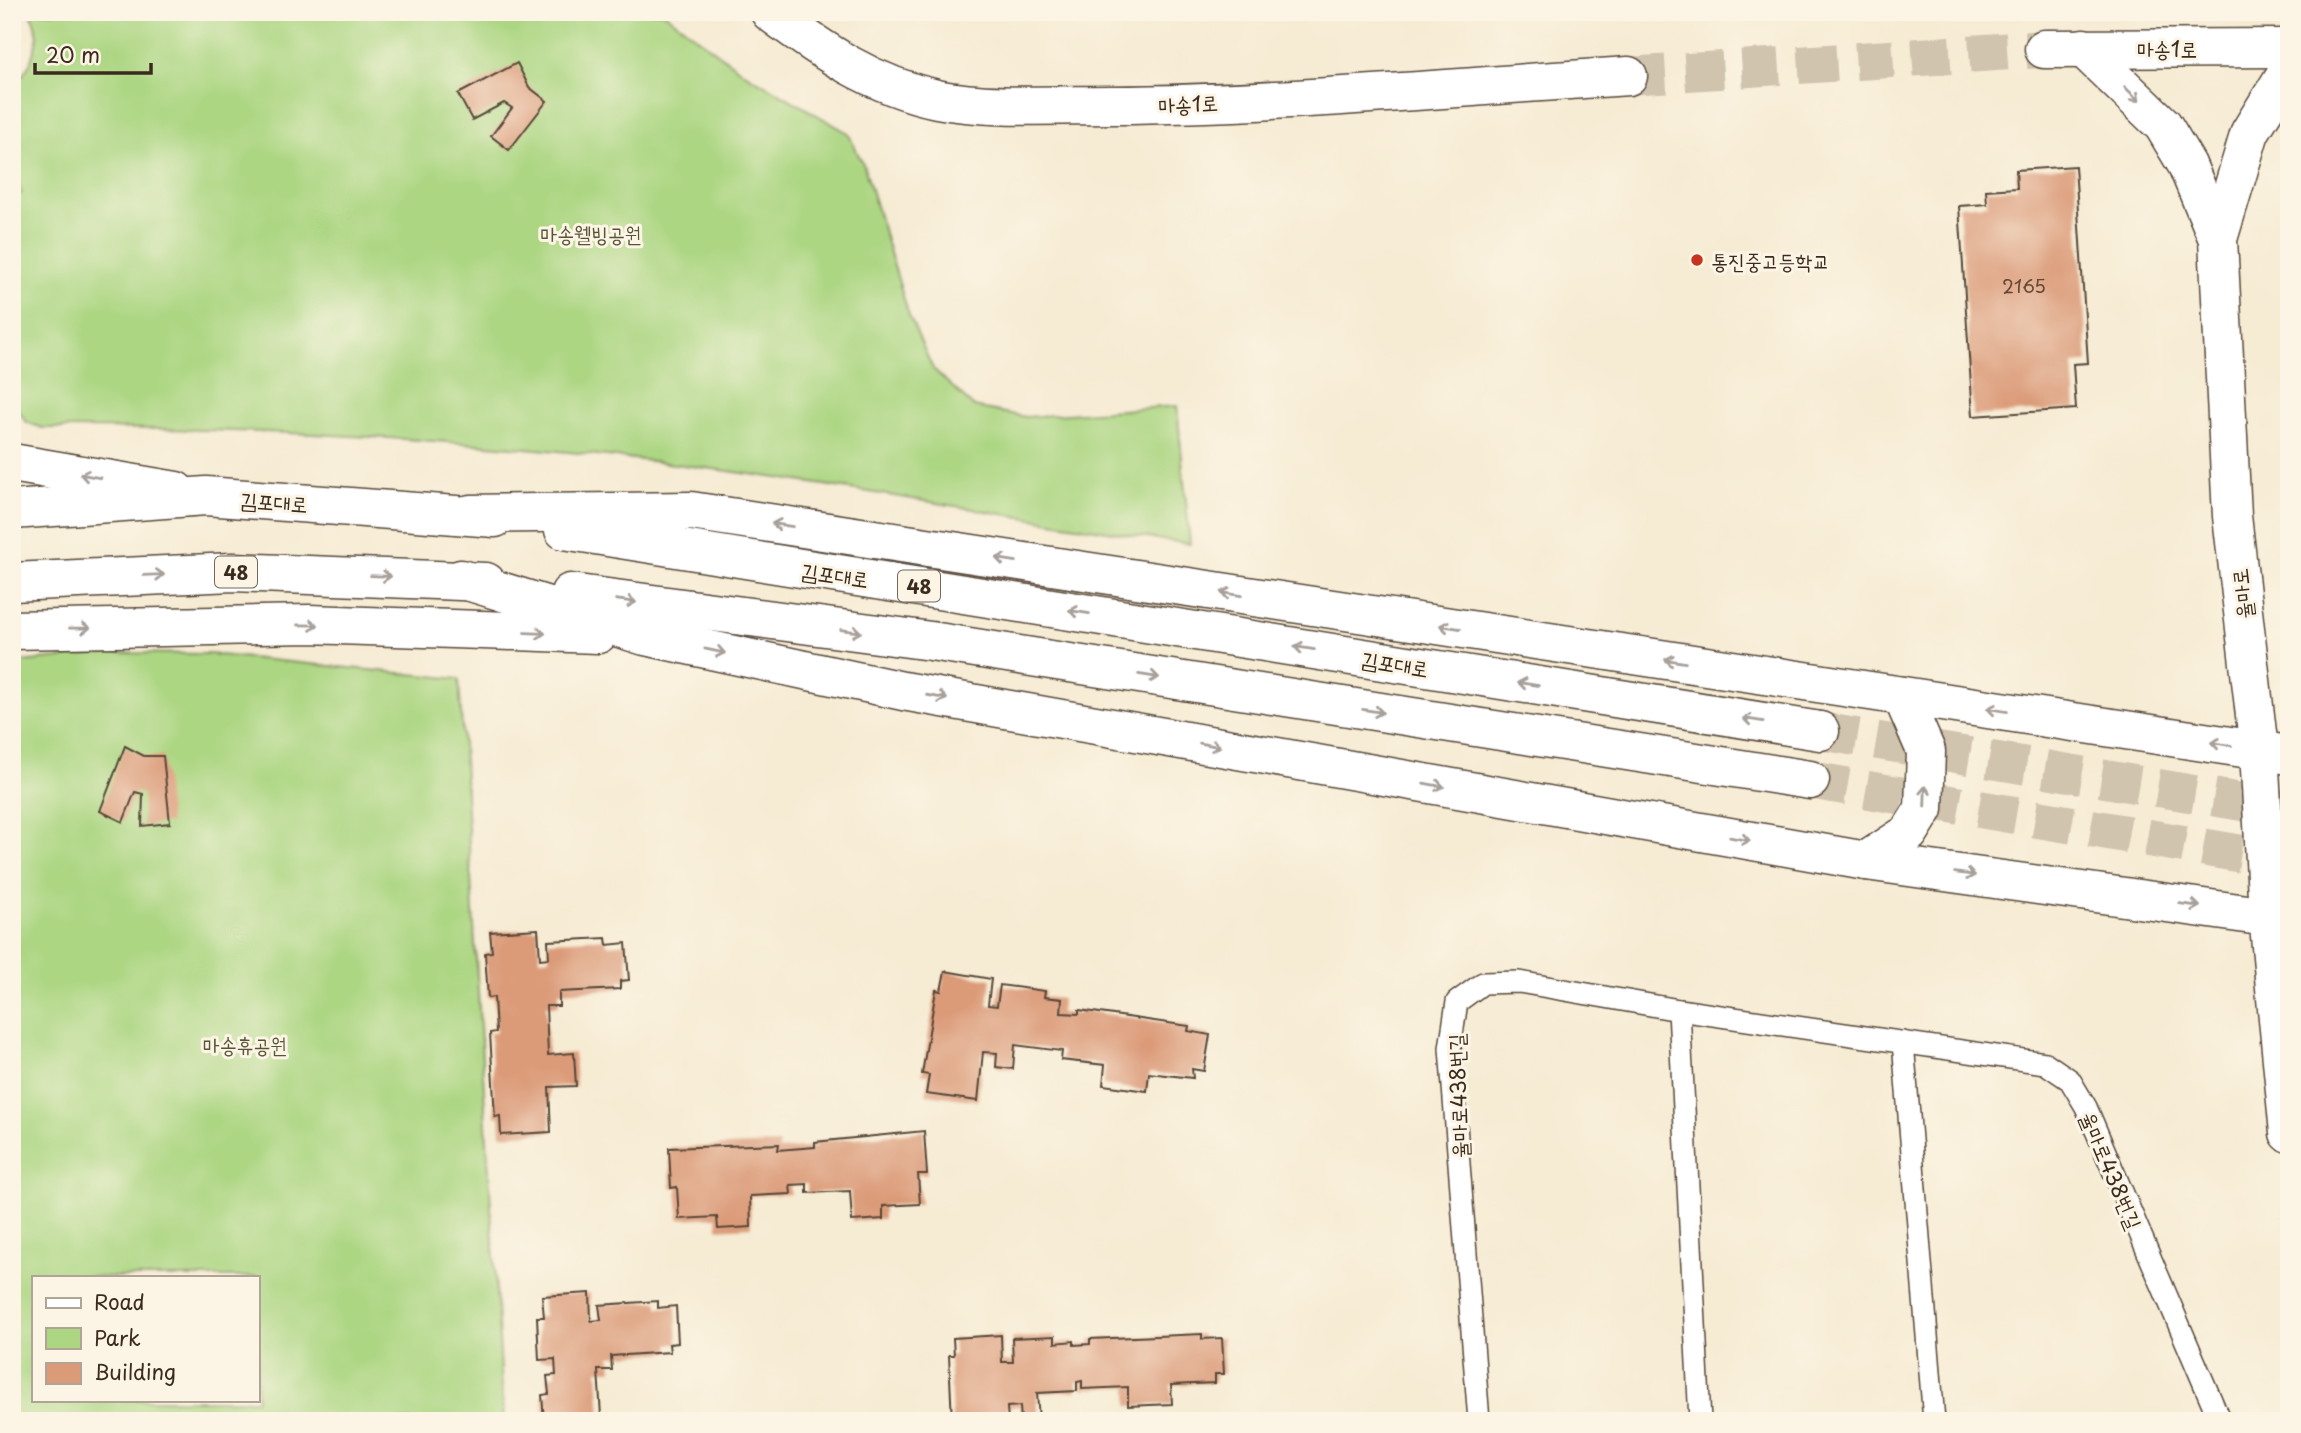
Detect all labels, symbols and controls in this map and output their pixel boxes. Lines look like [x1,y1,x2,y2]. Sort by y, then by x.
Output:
scale bar [35,32,150,76]
street label: 마송1로 [2137,32,2197,64]
text: 20 m [46,38,100,70]
street label: 마송1로 [1157,85,1219,121]
one-way arrow [2123,86,2140,103]
park label: 마송웰빙공원 [540,217,642,249]
place label: 통진중고등학교 [1711,244,1829,276]
marker: 통진중고등학교 [1689,252,1705,268]
house number: 2165 [2002,272,2046,299]
one-way arrow [79,469,102,482]
street label: 김포대로 [239,483,309,519]
one-way arrow [771,518,794,531]
street label: 김포대로 [799,553,871,595]
one-way arrow [996,554,1018,567]
road number: 48 [215,556,257,587]
street label: 율마로 [2222,567,2260,621]
one-way arrow [142,569,165,582]
one-way arrow [369,570,392,583]
road number: 48 [898,570,940,601]
one-way arrow [1221,588,1243,601]
one-way arrow [614,594,636,607]
one-way arrow [1068,605,1091,618]
one-way arrow [296,618,319,631]
one-way arrow [1439,620,1462,633]
one-way arrow [69,621,92,635]
one-way arrow [839,624,862,637]
one-way arrow [523,626,546,639]
one-way arrow [1293,641,1316,654]
street label: 김포대로 [1359,642,1431,684]
one-way arrow [703,644,726,658]
one-way arrow [1664,654,1687,667]
one-way arrow [1137,670,1160,683]
one-way arrow [1517,677,1540,690]
one-way arrow [926,691,948,704]
one-way arrow [1986,703,2008,716]
one-way arrow [1361,705,1384,718]
one-way arrow [1742,713,1765,726]
one-way arrow [2211,737,2233,750]
one-way arrow [1198,739,1221,752]
one-way arrow [1422,779,1445,792]
one-way arrow [1918,785,1931,808]
one-way arrow [1728,833,1751,846]
one-way arrow [1953,868,1976,881]
one-way arrow [2178,898,2201,911]
park label: 마송휴공원 [203,1028,287,1060]
street label: 율마로438번길 [1439,1033,1475,1159]
street label: 율마로438번길 [2073,1106,2151,1234]
legend [32,1276,259,1402]
text: Road [94,1285,145,1317]
text: Park [94,1321,141,1353]
text: Building [94,1355,176,1387]

